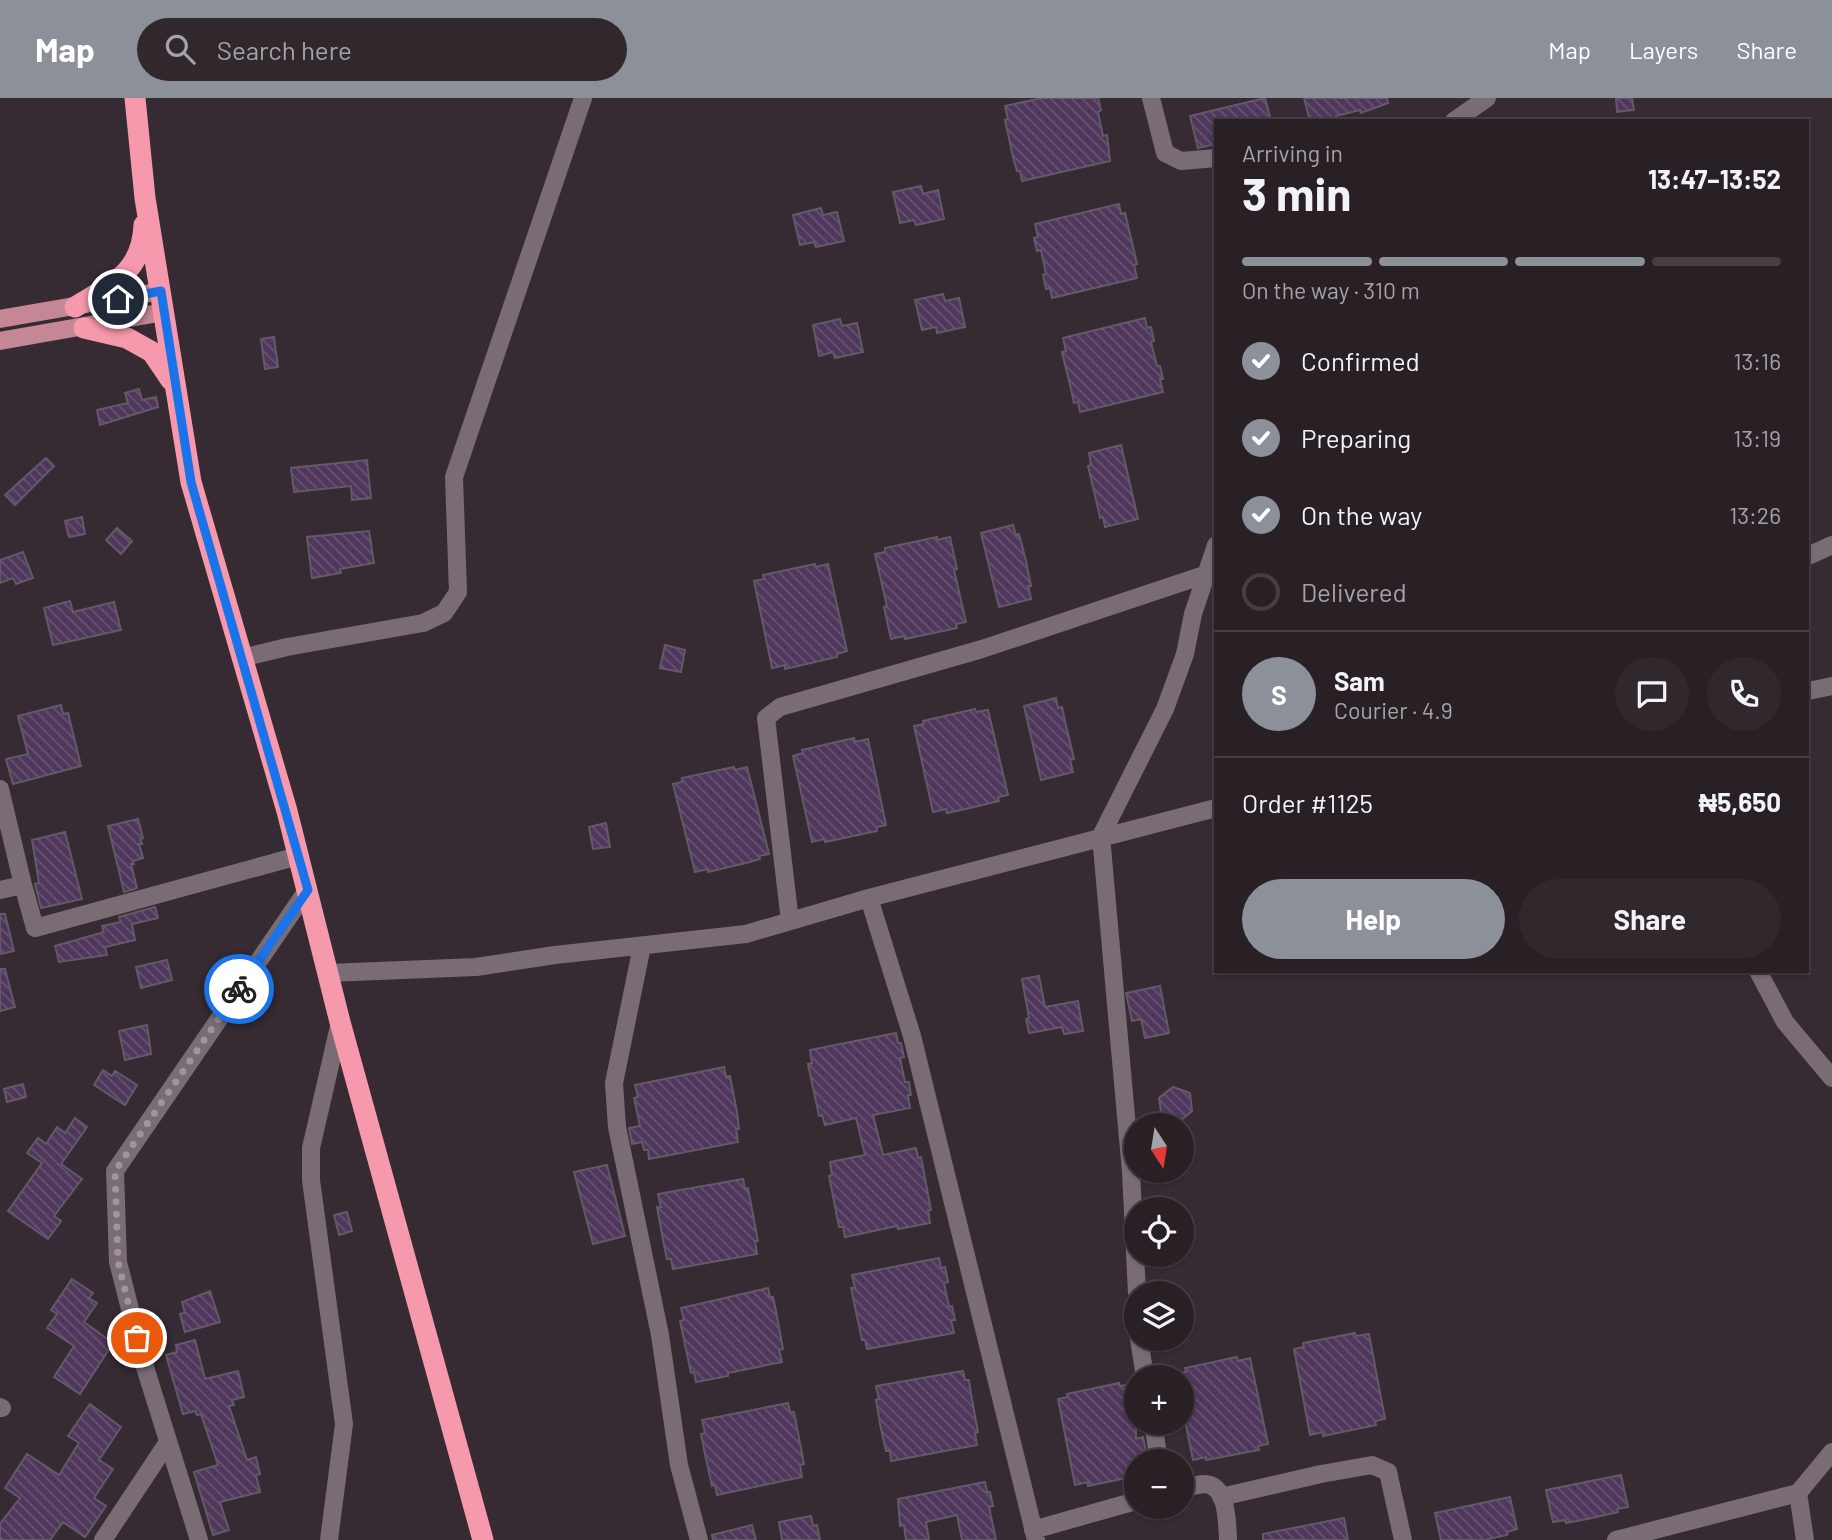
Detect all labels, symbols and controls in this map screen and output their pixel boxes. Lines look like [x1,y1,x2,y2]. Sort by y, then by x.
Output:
search box [137,18,627,81]
text: Map [35,29,95,69]
icon: search [161,30,199,68]
text: Search here [217,34,352,65]
text: Map [1548,35,1591,64]
text: Layers [1629,35,1698,64]
text: Share [1736,35,1797,64]
text: Arriving in [1242,139,1343,167]
text: 13:47–13:52 [1648,163,1781,194]
text: 3 min [1242,165,1351,220]
pin [88,269,148,329]
text: On the way · 310 m [1242,276,1420,304]
icon: home [99,280,137,318]
icon: check [1242,342,1280,380]
text: Confirmed [1301,345,1420,376]
text: 13:16 [1733,347,1781,375]
icon: check [1242,419,1280,457]
text: Preparing [1301,422,1411,453]
text: 13:19 [1733,424,1781,452]
icon: check [1242,496,1280,534]
text: On the way [1301,499,1422,530]
text: 13:26 [1729,501,1781,529]
text: Delivered [1301,576,1407,607]
button: chat [1615,657,1689,731]
button: phone [1707,657,1781,731]
text: Sam [1334,665,1385,696]
text: S [1271,679,1287,710]
text: Courier · 4.9 [1334,696,1453,724]
text: ₦5,650 [1699,786,1781,817]
text: Order #1125 [1242,787,1373,818]
button: Help [1242,879,1505,959]
button: Share [1519,879,1781,959]
courier [204,954,274,1024]
icon: bike [220,970,258,1008]
north arrow [1124,1113,1194,1183]
map controls [1124,1113,1194,1519]
button: locate [1124,1197,1194,1267]
button: layers [1124,1281,1194,1351]
pin [107,1308,167,1368]
icon: bag [118,1319,156,1357]
button: + [1124,1365,1194,1435]
button: − [1124,1449,1194,1519]

